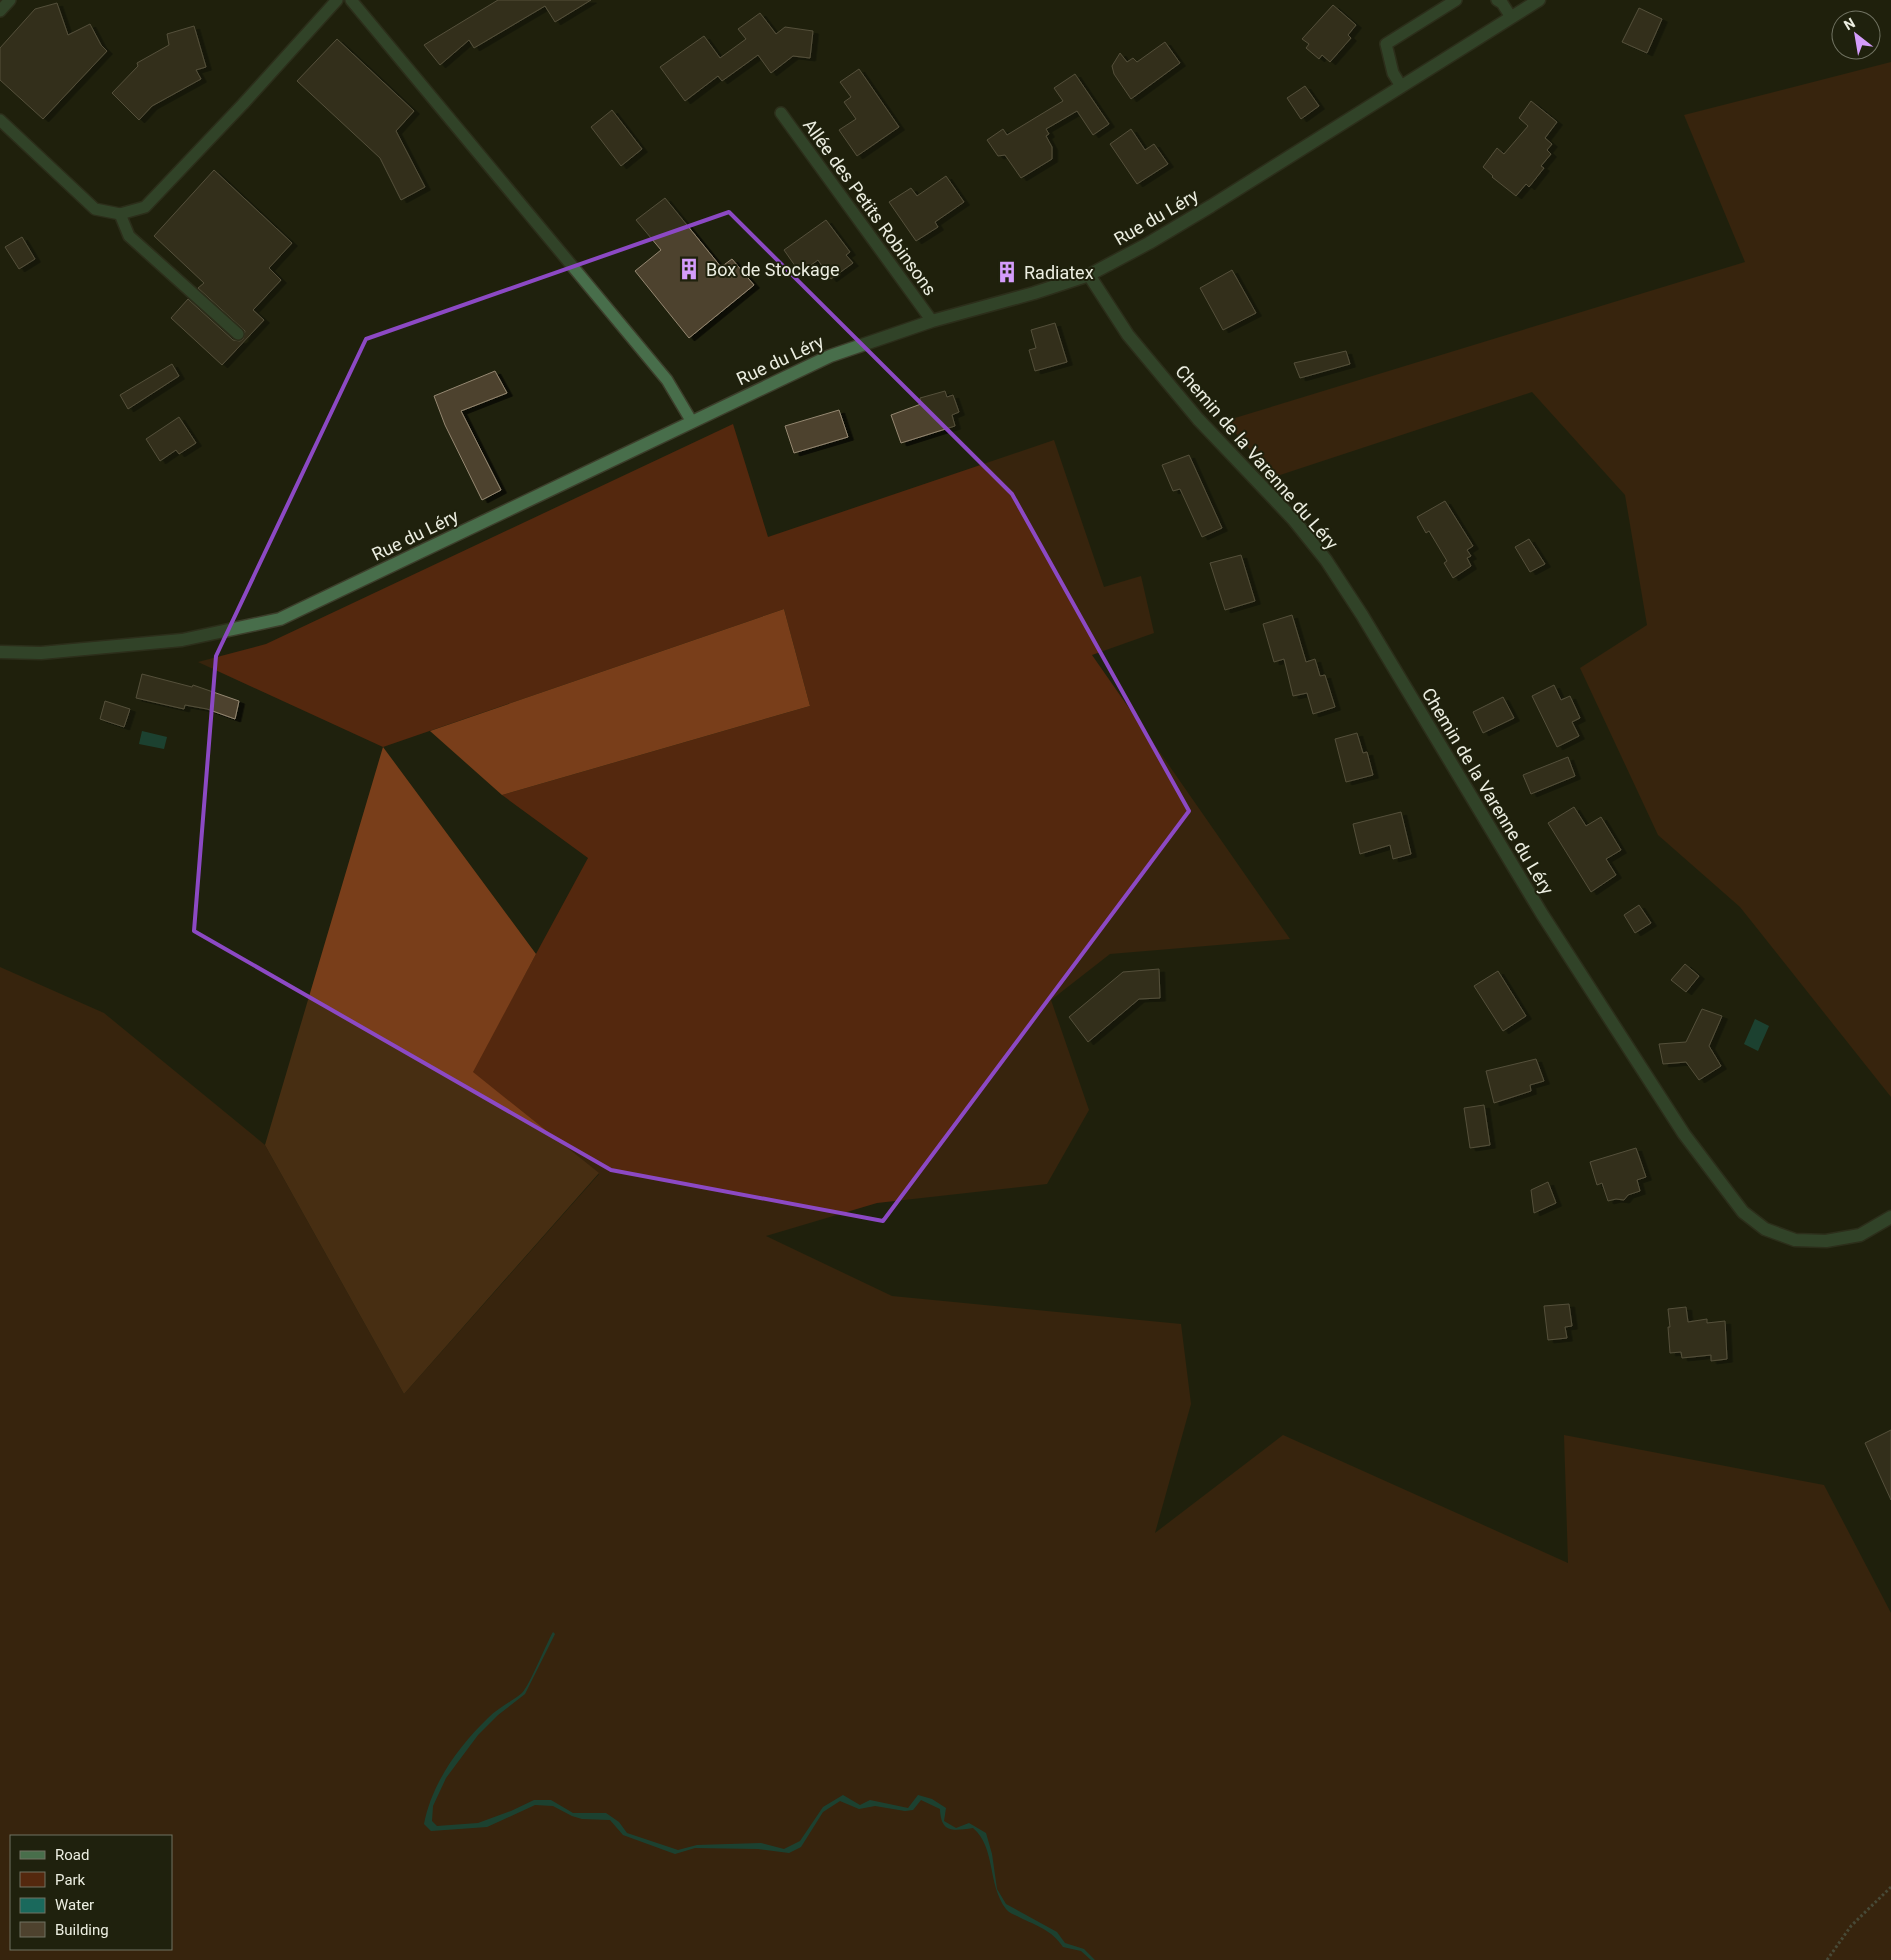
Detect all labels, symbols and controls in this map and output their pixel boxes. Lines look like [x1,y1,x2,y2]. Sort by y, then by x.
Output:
north arrow [1831,10,1881,60]
text: N [1841,14,1858,33]
street label: Allée des Petits Robinsons [799,115,941,299]
street label: Rue du Léry [1110,184,1202,249]
building icon: Box de Stockage [676,256,702,282]
place label: Box de Stockage [706,259,840,280]
building icon: Radiatex [994,259,1020,285]
place label: Radiatex [1024,262,1094,283]
street label: Rue du Léry [733,331,827,389]
street label: Chemin de la Varenne du Léry [1171,361,1343,554]
street label: Rue du Léry [368,505,462,565]
street label: Chemin de la Varenne du Léry [1418,684,1558,899]
legend [10,1835,172,1950]
text: Road [55,1846,89,1864]
text: Park [55,1871,86,1889]
text: Water [55,1896,94,1914]
text: Building [55,1921,109,1939]

